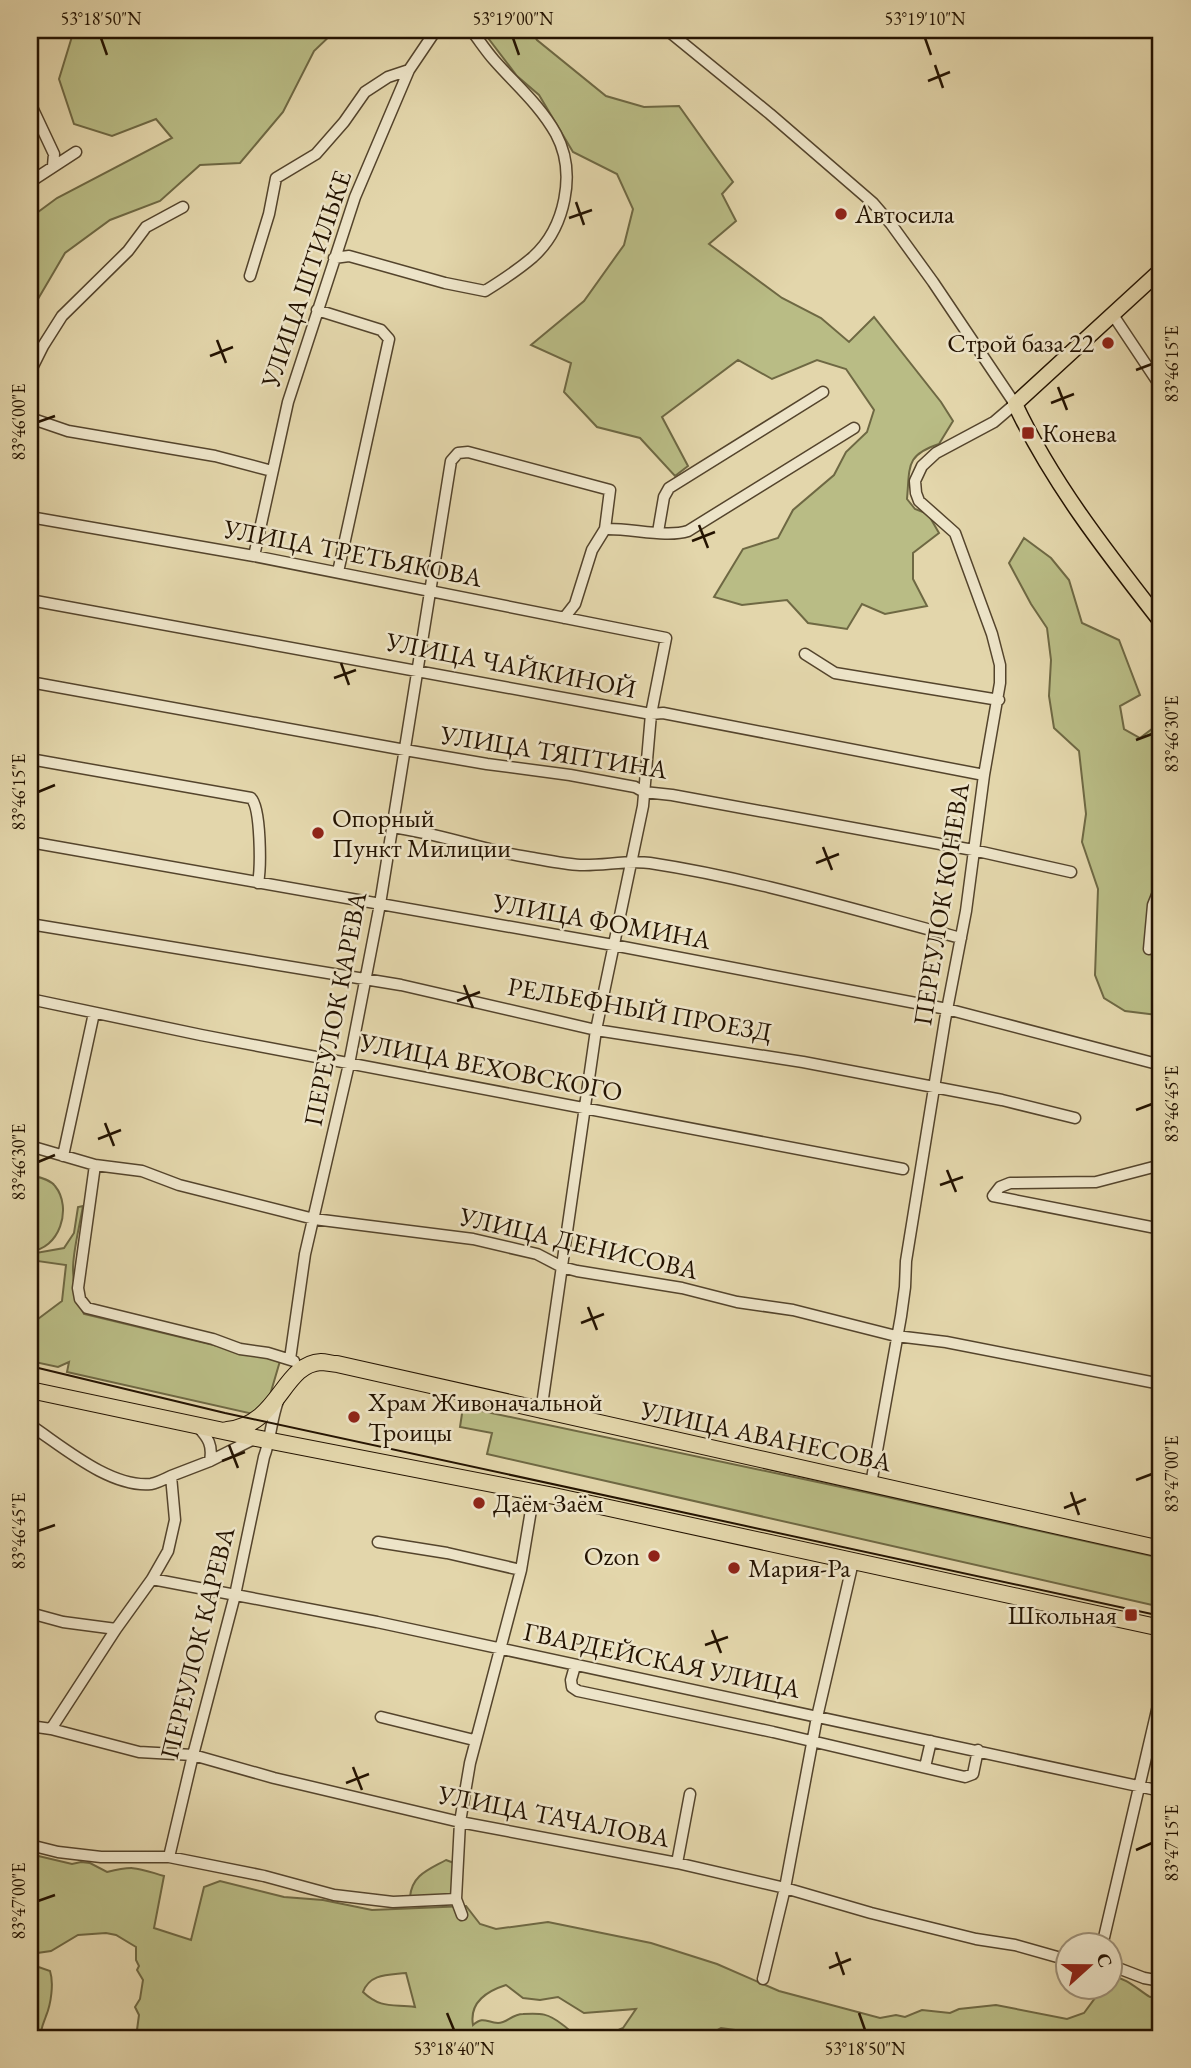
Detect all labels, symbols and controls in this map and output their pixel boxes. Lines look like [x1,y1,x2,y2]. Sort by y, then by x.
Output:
text: 53°18'50"N [61,7,142,30]
text: 53°19'00"N [473,7,554,30]
text: 53°19'10"N [885,7,966,30]
street label: УЛИЦА ШТИЛЬКЕ [253,166,359,393]
place label: Автосила [854,197,955,231]
marker: Автосила [833,206,849,222]
place label: Строй база 22 [947,326,1095,360]
text: 83°46'15"E [1160,326,1183,402]
marker: Строй база 22 [1100,335,1116,351]
text: 83°46'00"E [7,384,30,460]
place label: Конева [1042,416,1117,450]
marker: Конева [1020,425,1036,441]
street label: УЛИЦА ТРЕТЬЯКОВА [220,511,486,595]
street label: УЛИЦА ЧАЙКИНОЙ [382,624,639,706]
text: 83°46'30"E [1160,696,1183,772]
street label: УЛИЦА ТЯПТИНА [437,717,671,787]
text: 83°46'15"E [7,754,30,830]
street label: ПЕРЕУЛОК КОНЕВА [905,779,977,1028]
place label: Опорный Пункт Милиции [332,801,511,865]
marker: Опорный Пункт Милиции [310,825,326,841]
street label: УЛИЦА ФОМИНА [489,885,715,957]
street label: ПЕРЕУЛОК КАРЕВА [296,888,375,1129]
street label: РЕЛЬЕФНЫЙ ПРОЕЗД [505,969,775,1049]
street label: УЛИЦА ВЕХОВСКОГО [356,1025,625,1109]
text: 83°46'45"E [1160,1066,1183,1142]
text: 83°46'30"E [7,1124,30,1200]
street label: УЛИЦА ДЕНИСОВА [455,1199,703,1287]
place label: Храм Живоначальной Троицы [367,1385,603,1449]
street label: УЛИЦА АВАНЕСОВА [636,1393,896,1479]
marker: Храм Живоначальной Троицы [346,1409,362,1425]
text: 83°47'00"E [1160,1436,1183,1512]
place label: Даём Заём [493,1486,603,1520]
text: 83°46'45"E [7,1493,30,1569]
marker: Даём Заём [471,1495,487,1511]
street label: ПЕРЕУЛОК КАРЕВА [152,1522,243,1763]
place label: Ozon [584,1539,640,1573]
marker: Ozon [646,1548,662,1564]
place label: Мария-Ра [748,1551,851,1585]
marker: Мария-Ра [726,1560,742,1576]
place label: Школьная [1008,1598,1117,1632]
marker: Школьная [1123,1607,1139,1623]
street label: ГВАРДЕЙСКАЯ УЛИЦА [521,1614,804,1706]
street label: УЛИЦА ТАЧАЛОВА [434,1777,674,1855]
text: 83°47'15"E [1160,1805,1183,1881]
text: 83°47'00"E [7,1863,30,1939]
north arrow [1054,1932,1124,2002]
text: С [1090,1949,1118,1971]
text: 53°18'40"N [414,2037,495,2060]
text: 53°18'50"N [825,2037,906,2060]

